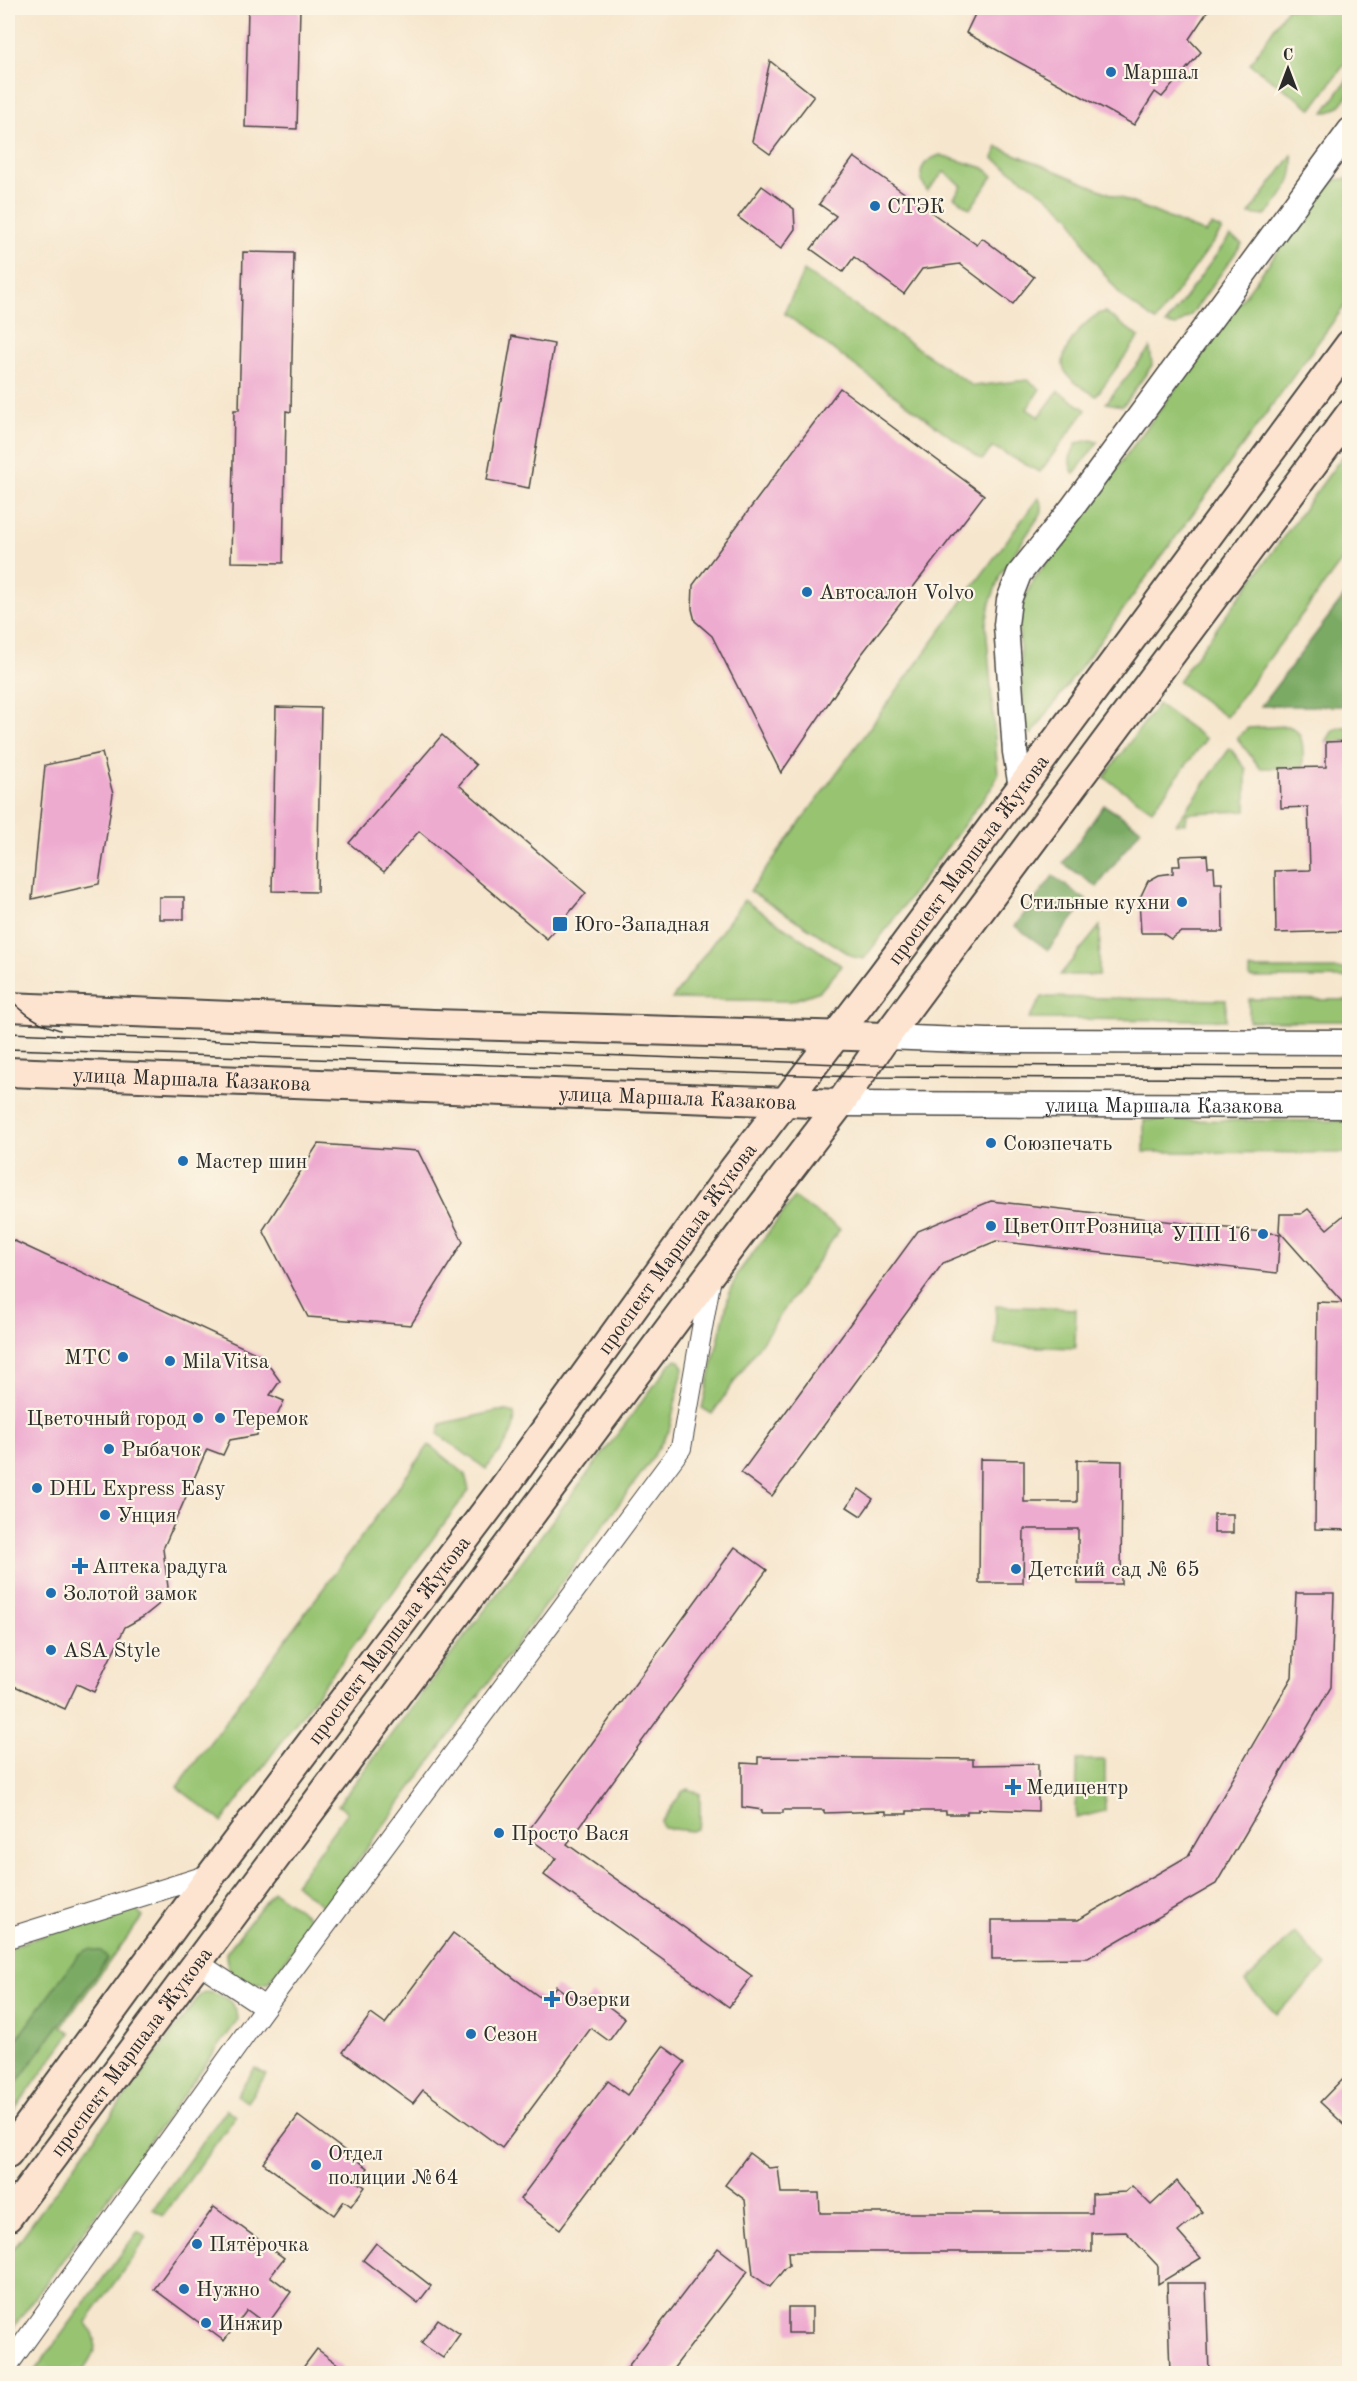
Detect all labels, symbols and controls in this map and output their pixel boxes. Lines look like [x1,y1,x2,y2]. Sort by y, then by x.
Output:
north arrow [1258,39,1318,99]
text: С [1283,48,1293,64]
place label: Маршал [1123,63,1199,84]
marker: Маршал [1104,65,1118,79]
place label: СТЭК [887,197,945,218]
marker: СТЭК [868,199,882,213]
place label: Автосалон Volvo [819,583,974,604]
marker: Автосалон Volvo [800,585,814,599]
street label: проспект Маршала Жукова [885,751,1054,969]
place label: Стильные кухни [1019,893,1170,914]
marker: Стильные кухни [1175,895,1189,909]
marker: Юго-Западная [551,915,569,933]
place label: Юго-Западная [574,915,710,936]
street label: улица Маршала Казакова [72,1065,311,1096]
street label: улица Маршала Казакова [558,1084,797,1114]
street label: улица Маршала Казакова [1045,1096,1283,1118]
place label: Союзпечать [1003,1134,1112,1155]
marker: Союзпечать [984,1136,998,1150]
street label: проспект Маршала Жукова [594,1140,761,1359]
place label: Мастер шин [195,1152,307,1173]
marker: Мастер шин [176,1154,190,1168]
place label: ЦветОптРозница [1003,1217,1163,1238]
marker: ЦветОптРозница [984,1219,998,1233]
place label: УПП 16 [1171,1225,1251,1246]
marker: УПП 16 [1256,1227,1270,1241]
place label: МТС [64,1348,111,1369]
marker: МТС [116,1350,130,1364]
place label: MilaVitsa [182,1352,269,1373]
marker: MilaVitsa [163,1354,177,1368]
place label: Цветочный город [27,1409,187,1430]
place label: Теремок [232,1409,309,1430]
marker: Цветочный город [191,1411,205,1425]
marker: Теремок [213,1411,227,1425]
place label: Рыбачок [121,1440,202,1461]
marker: Рыбачок [102,1442,116,1456]
place label: DHL Express Easy [49,1479,226,1500]
marker: DHL Express Easy [30,1481,44,1495]
place label: Унция [117,1506,177,1527]
marker: Унция [98,1508,112,1522]
street label: проспект Маршала Жукова [305,1533,475,1749]
place label: Аптека радуга [92,1557,227,1578]
marker: Аптека радуга [73,1559,87,1573]
place label: Детский сад № 65 [1028,1560,1200,1581]
marker: Детский сад № 65 [1009,1562,1023,1576]
place label: Золотой замок [63,1584,198,1605]
marker: Золотой замок [44,1586,58,1600]
place label: ASA Style [63,1641,160,1662]
marker: ASA Style [44,1643,58,1657]
marker: Медицентр [1004,1778,1022,1796]
place label: Медицентр [1026,1778,1128,1799]
place label: Просто Вася [511,1824,629,1845]
marker: Просто Вася [492,1826,506,1840]
street label: проспект Маршала Жукова [48,1944,217,2161]
place label: Озерки [564,1990,630,2011]
marker: Озерки [545,1992,559,2006]
place label: Сезон [483,2025,538,2046]
marker: Сезон [464,2027,478,2041]
place label: Отдел полиции №64 [328,2144,459,2189]
marker: Отдел полиции №64 [309,2158,323,2172]
place label: Пятёрочка [209,2235,309,2256]
marker: Пятёрочка [190,2237,204,2251]
place label: Нужно [196,2280,260,2301]
marker: Нужно [177,2282,191,2296]
place label: Инжир [218,2314,283,2335]
marker: Инжир [199,2316,213,2330]

